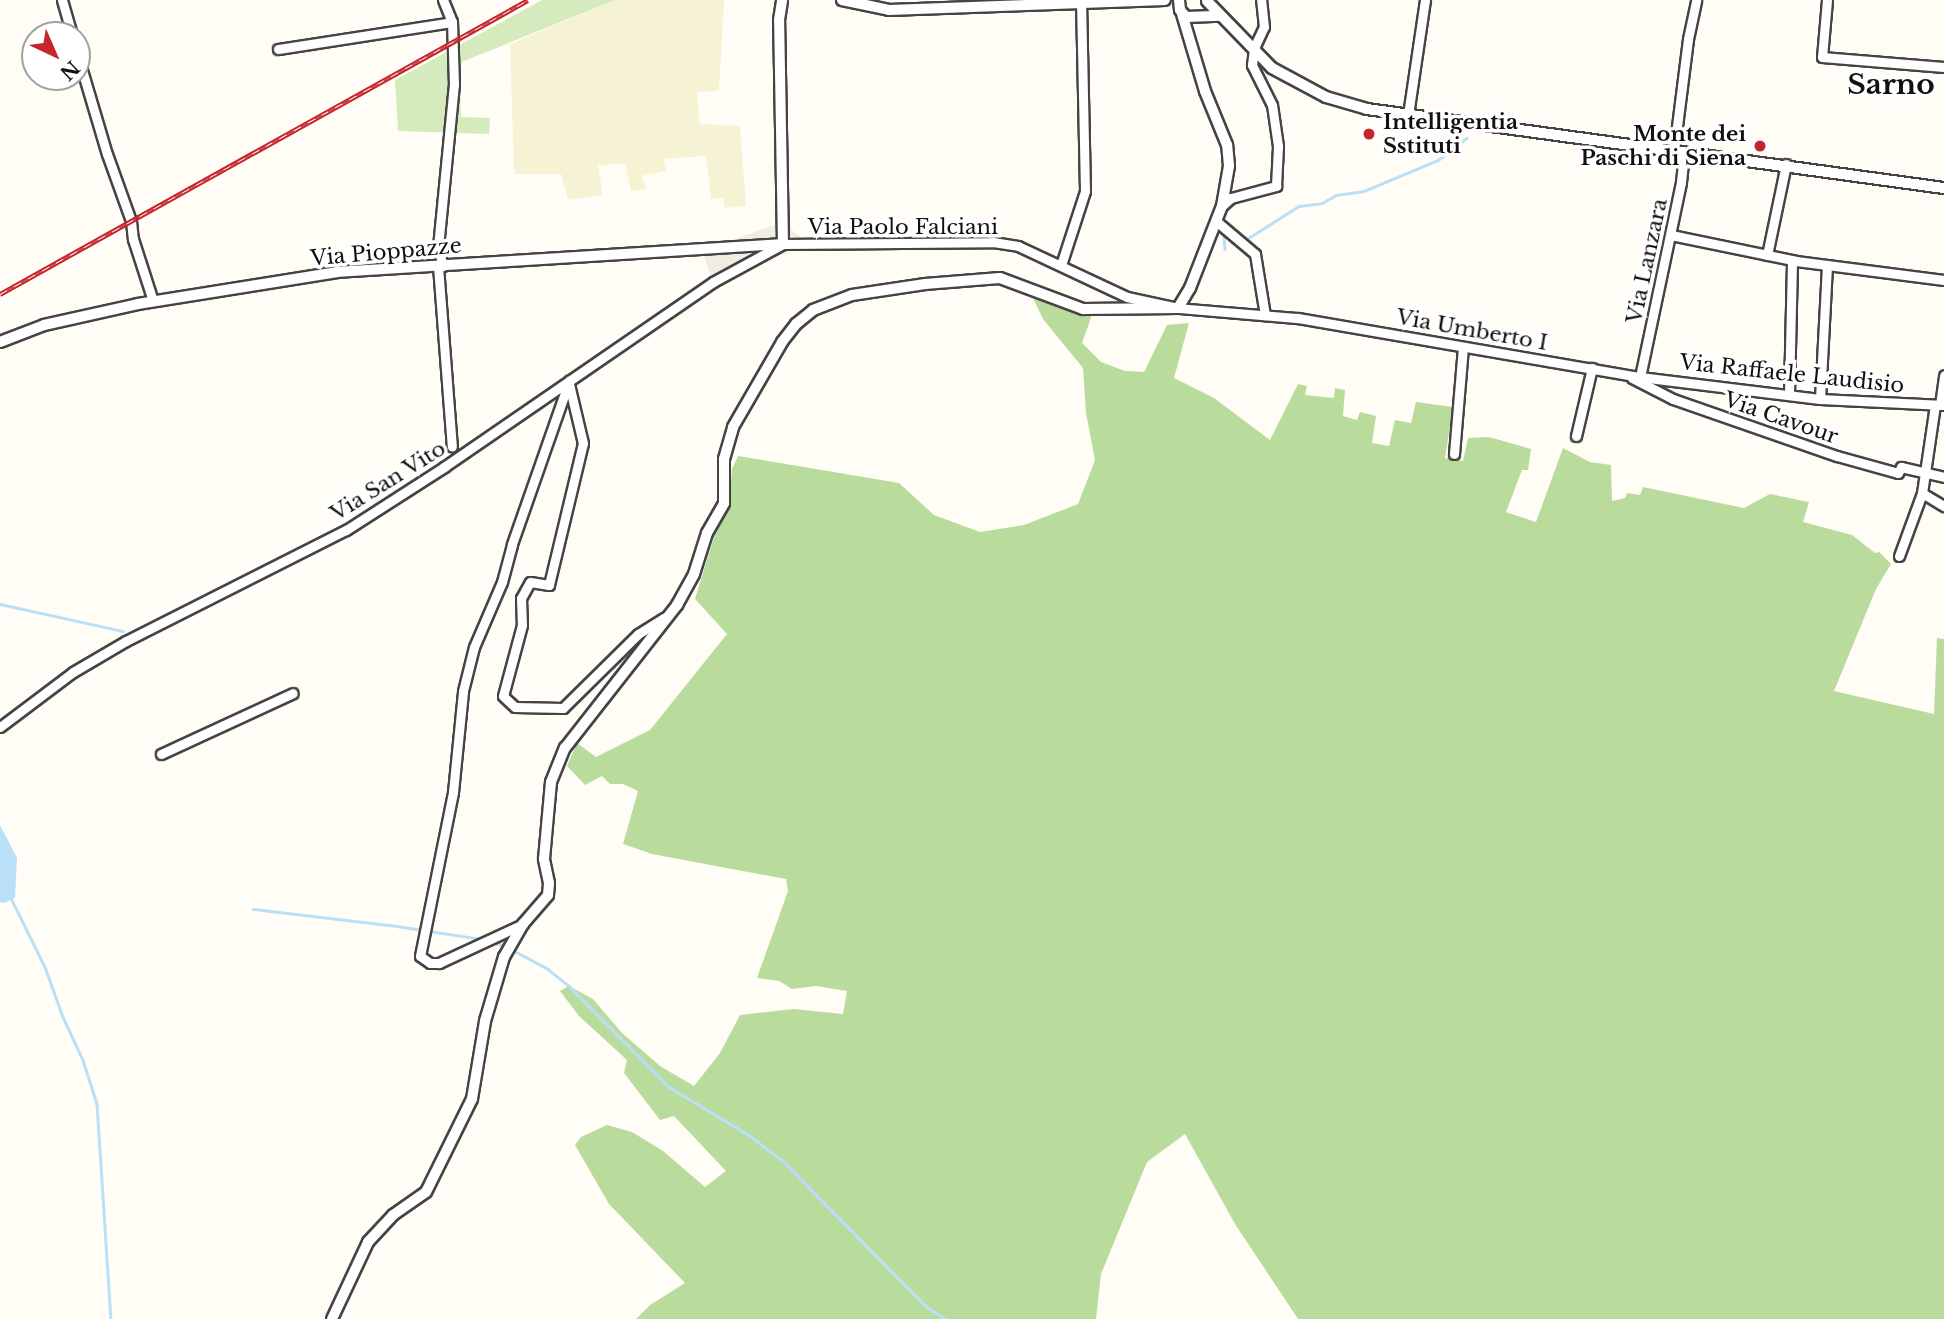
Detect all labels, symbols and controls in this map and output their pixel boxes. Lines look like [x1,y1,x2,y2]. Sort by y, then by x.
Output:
north arrow [21,21,91,91]
text: N [55,56,84,85]
district label: Sarno [1847,68,1935,102]
place label: Intelligentia Sstituti [1383,109,1518,159]
place label: Monte dei Paschi di Siena [1580,121,1746,171]
marker: Intelligentia Sstituti [1361,126,1377,142]
marker: Monte dei Paschi di Siena [1752,138,1768,154]
street label: Via Lanzara [1621,196,1673,326]
street label: Via Paolo Falciani [808,214,998,240]
street label: Via Pioppazze [309,233,463,271]
street label: Via Umberto I [1394,304,1550,356]
street label: Via Raffaele Laudisio [1678,350,1906,398]
street label: Via Cavour [1720,387,1842,449]
street label: Via San Vito [325,435,451,527]

